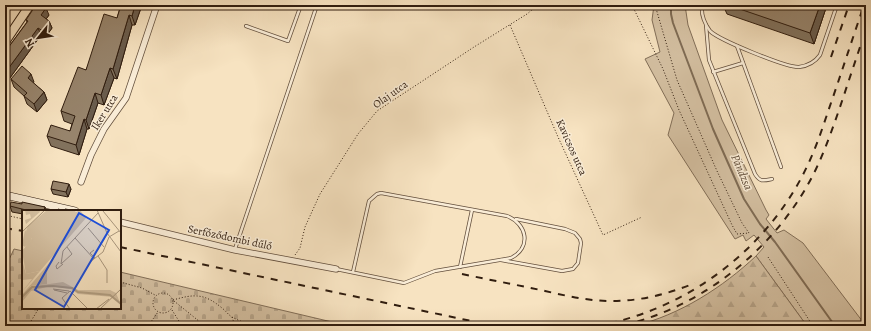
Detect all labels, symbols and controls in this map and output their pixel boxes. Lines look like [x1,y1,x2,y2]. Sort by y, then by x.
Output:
north arrow [18,18,58,58]
text: N [21,36,38,50]
street label: Olaj utca [370,76,412,112]
street label: Iker utca [88,91,122,133]
street label: Kavicsos utca [552,117,591,179]
water label: Pándzsa [727,152,757,193]
inset map [22,210,121,309]
street label: Serfőződombi dűlő [186,221,274,254]

